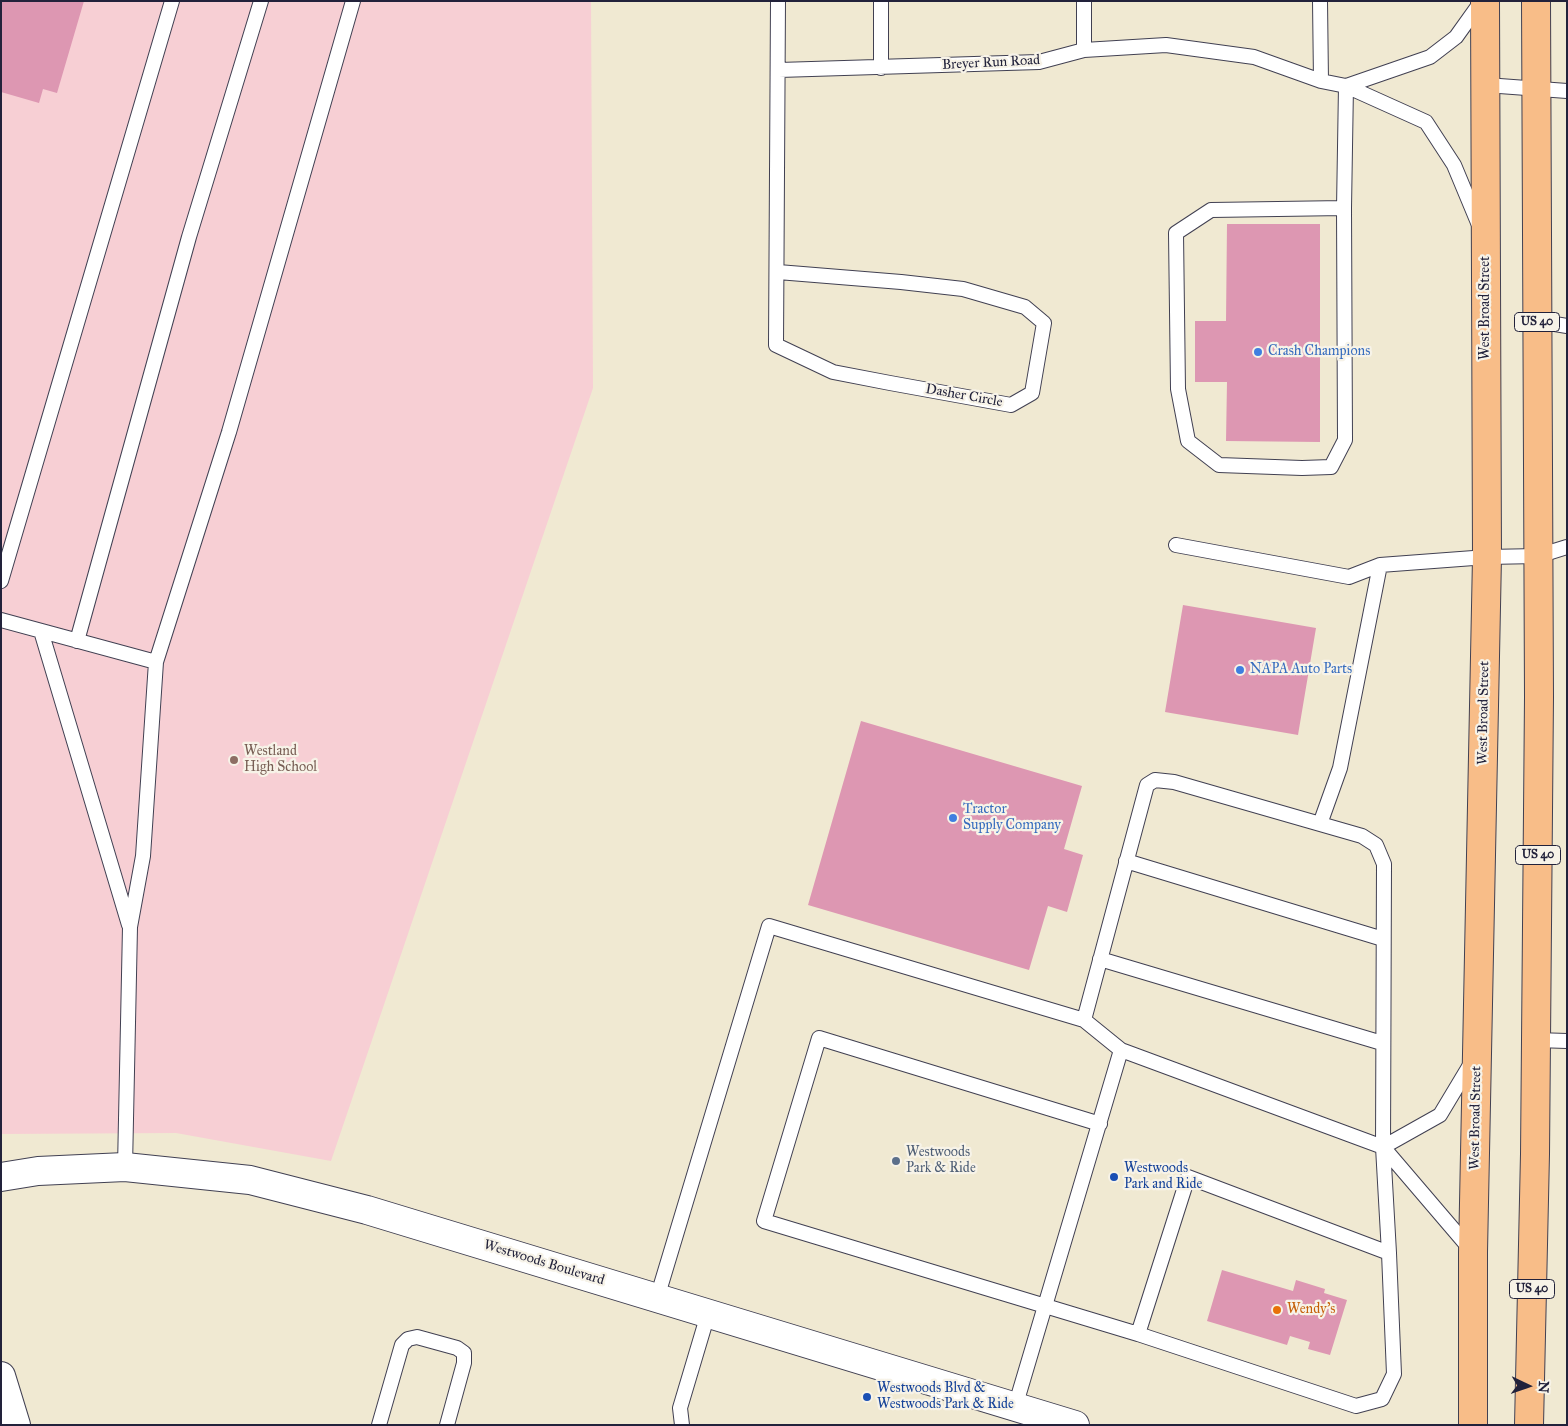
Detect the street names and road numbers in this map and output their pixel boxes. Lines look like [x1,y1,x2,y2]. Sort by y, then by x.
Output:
street label: Breyer Run Road [942,52,1040,74]
street label: West Broad Street [1478,256,1494,360]
road number: US 40 [1514,313,1560,332]
street label: Dasher Circle [924,381,1004,411]
street label: West Broad Street [1475,661,1493,765]
road number: US 40 [1516,846,1560,864]
street label: West Broad Street [1467,1066,1485,1170]
street label: Westwoods Boulevard [482,1237,606,1289]
road number: US 40 [1510,1280,1554,1298]

